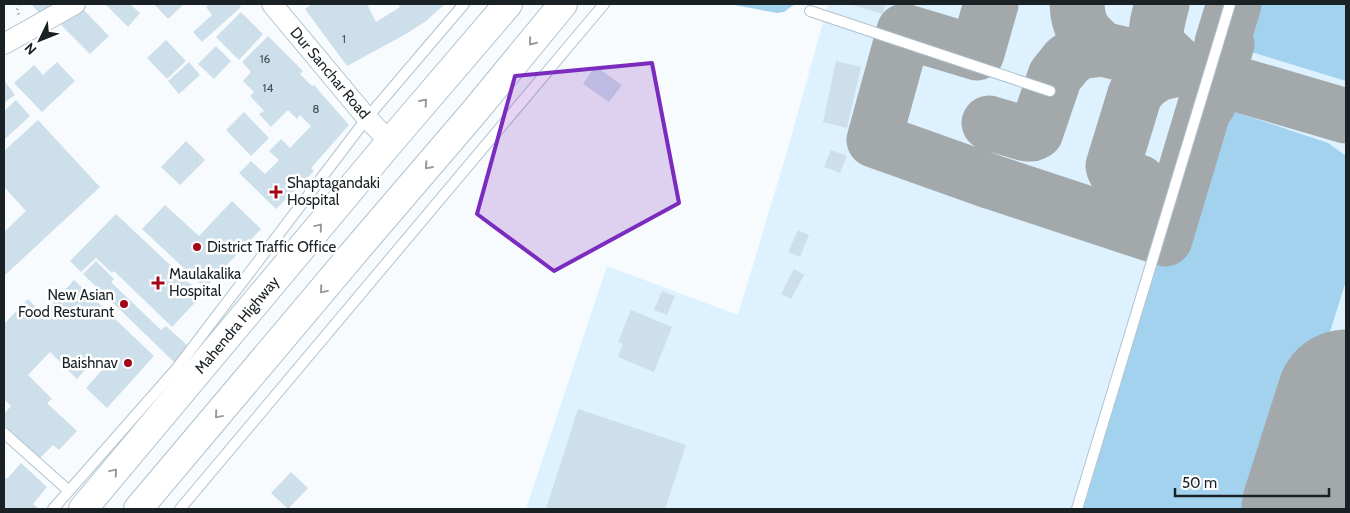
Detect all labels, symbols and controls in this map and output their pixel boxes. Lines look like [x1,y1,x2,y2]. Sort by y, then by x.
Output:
north arrow [15,15,65,65]
street label: Dur Sanchar Road [286,24,374,122]
house number: 1 [342,31,346,46]
one-way arrow [529,36,538,45]
text: N [21,39,40,59]
house number: 16 [260,51,271,66]
house number: 14 [263,80,273,95]
one-way arrow [418,99,426,108]
house number: 8 [312,101,320,116]
one-way arrow [424,161,433,170]
place label: Shaptagandaki Hospital [287,174,380,209]
marker: Shaptagandaki Hospital [269,185,283,199]
one-way arrow [314,223,323,232]
place label: District Traffic Office [207,238,336,256]
marker: District Traffic Office [191,241,203,253]
place label: Maulakalika Hospital [169,265,242,300]
street label: Mahendra Highway [191,272,283,377]
marker: Maulakalika Hospital [151,276,165,290]
one-way arrow [320,284,328,293]
place label: New Asian Food Resturant [18,286,114,321]
marker: New Asian Food Resturant [118,298,130,310]
place label: Baishnav [62,354,119,372]
marker: Baishnav [122,357,134,369]
one-way arrow [215,409,224,418]
scale bar [1175,466,1329,498]
one-way arrow [108,469,117,478]
text: 50 m [1182,474,1217,492]

